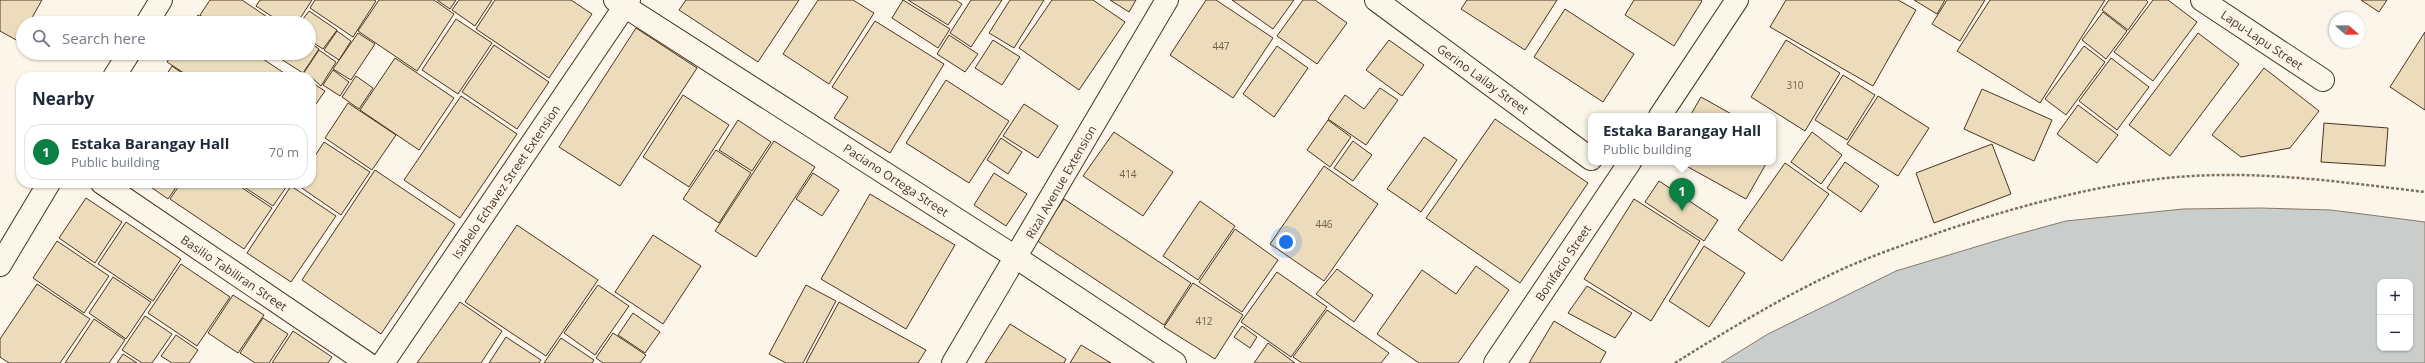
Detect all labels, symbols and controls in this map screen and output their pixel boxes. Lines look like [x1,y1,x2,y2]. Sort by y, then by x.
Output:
street label: Lapu-Lapu Street [2218,6,2306,74]
north arrow [2329,12,2365,48]
search box [16,16,316,60]
icon: search [30,27,52,49]
text: Search here [62,28,146,48]
house number: 447 [1212,39,1230,53]
street label: Gerino Lailay Street [1434,40,1532,118]
house number: 310 [1786,78,1804,92]
text: Nearby [32,87,94,110]
street label: Isabelo Echavez Street Extension [448,102,564,262]
popup [1588,113,1776,165]
text: Estaka Barangay Hall [1603,120,1761,140]
street label: Rizal Avenue Extension [1022,122,1100,242]
text: Estaka Barangay Hall [71,133,229,153]
street label: Paciano Ortega Street [840,140,952,220]
text: Public building [1603,140,1692,158]
text: 1 [42,143,50,161]
text: 70 m [269,143,299,161]
text: Public building [71,153,160,171]
house number: 414 [1119,167,1137,181]
pin: 1 [1669,178,1695,211]
house number: 446 [1315,217,1333,231]
street label: Bonifacio Street [1531,221,1595,305]
street label: Basilio Tabiliran Street [177,231,291,315]
your location [1276,232,1296,252]
map controls [2377,279,2413,351]
button: + [2377,279,2413,315]
house number: 412 [1195,314,1213,328]
button: − [2377,315,2413,351]

